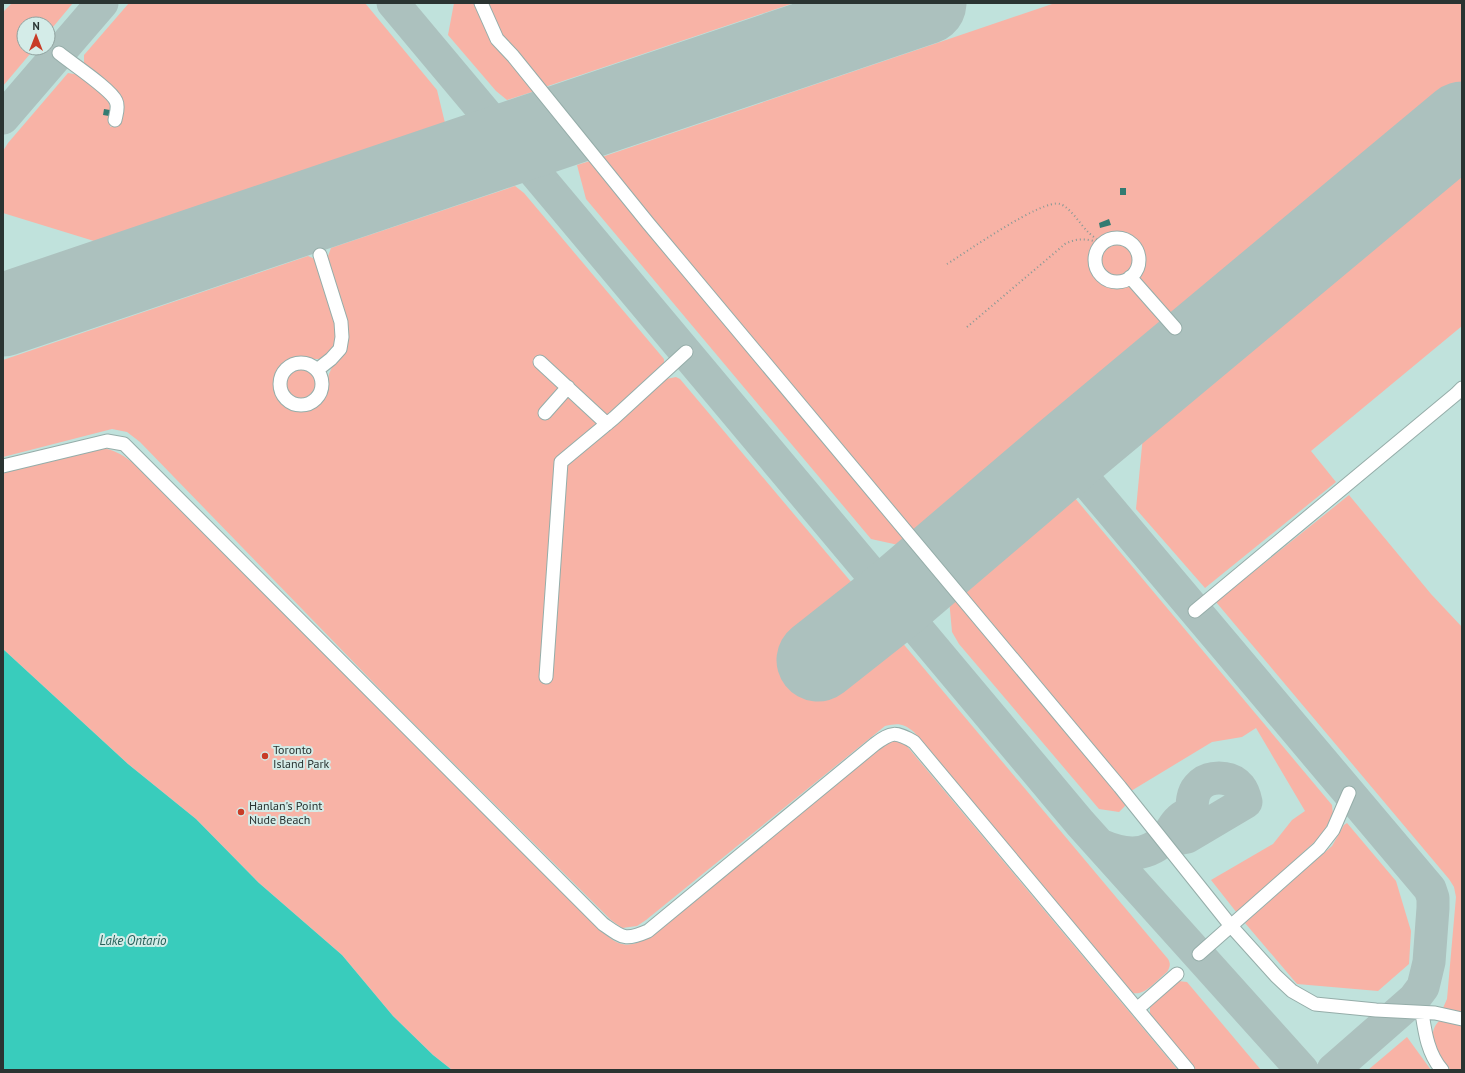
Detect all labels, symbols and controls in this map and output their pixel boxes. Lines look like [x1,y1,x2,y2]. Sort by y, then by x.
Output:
north arrow [16,16,56,56]
text: N [32,19,40,33]
place label: Toronto Island Park [273,742,330,771]
marker: Toronto Island Park [260,751,270,761]
place label: Hanlan's Point Nude Beach [249,798,322,827]
marker: Hanlan's Point Nude Beach [236,807,246,817]
water label: Lake Ontario [99,932,167,949]

